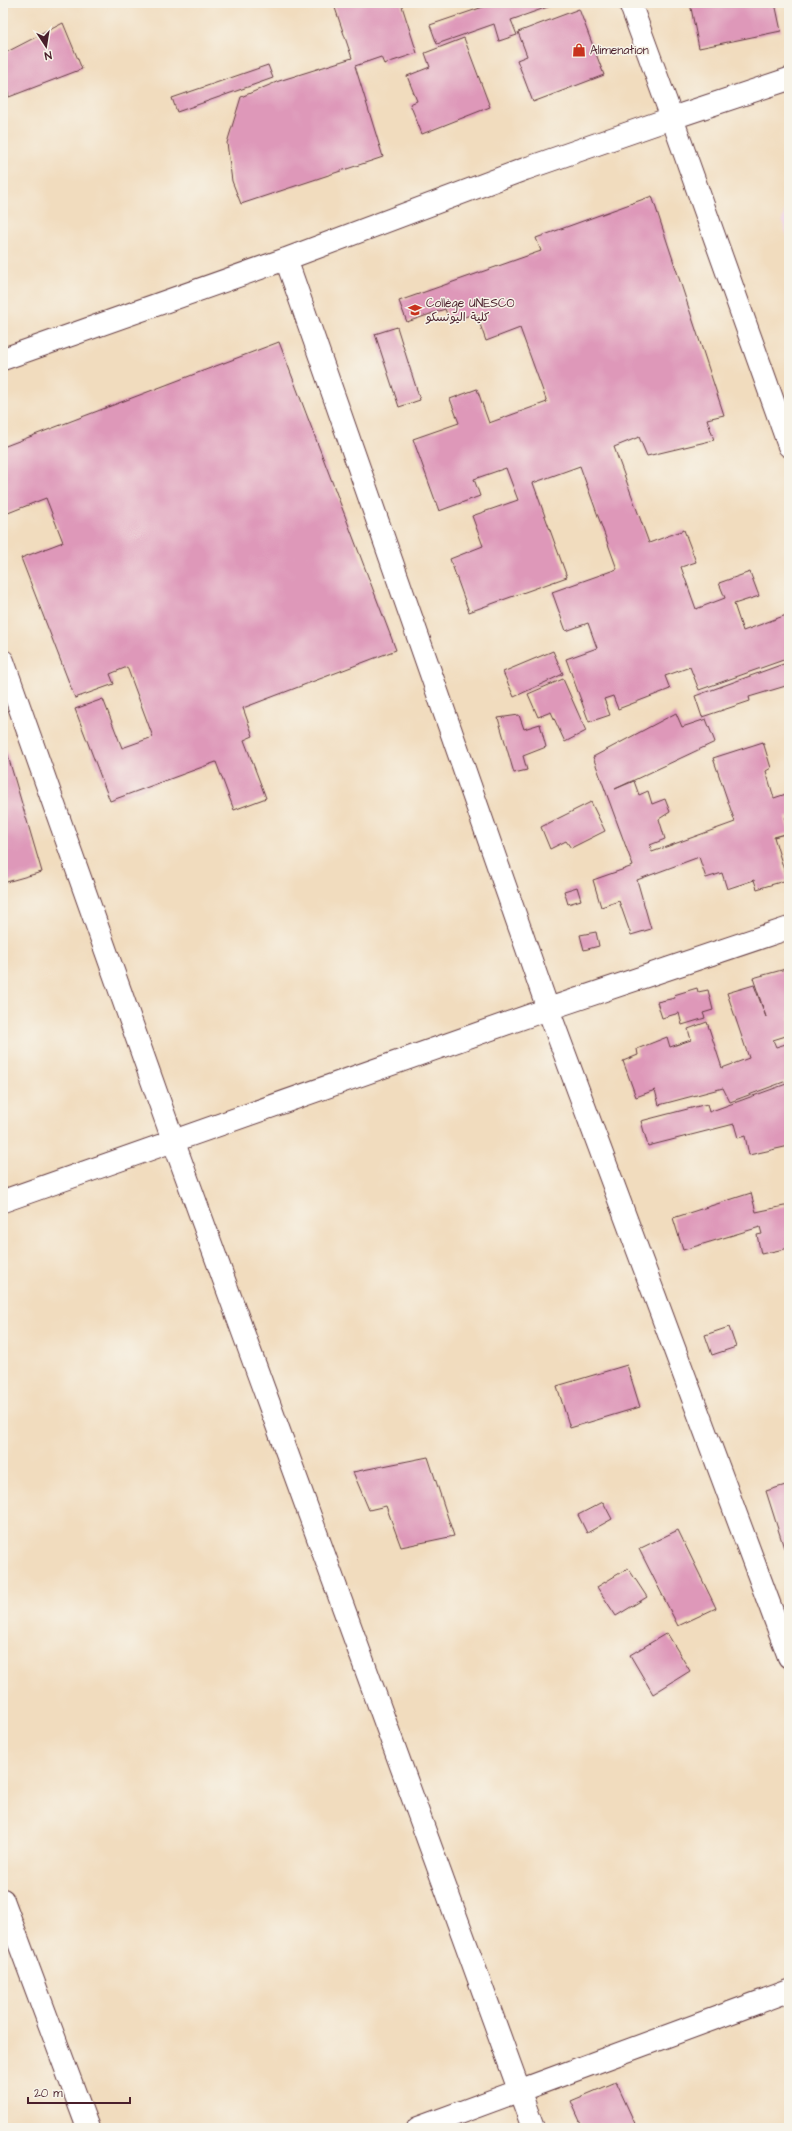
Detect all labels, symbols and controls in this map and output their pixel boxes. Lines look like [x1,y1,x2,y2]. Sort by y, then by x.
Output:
north arrow [26,26,66,66]
shop icon: Alimenation [571,42,587,58]
place label: Alimenation [590,42,649,59]
text: N [43,47,53,63]
place label: Collège UNESCO كلية اليونسكو [425,295,515,326]
school or university icon: Collège UNESCO كلية اليونسكو [407,302,423,318]
scale bar [28,2079,130,2105]
text: 20 m [34,2085,63,2102]

